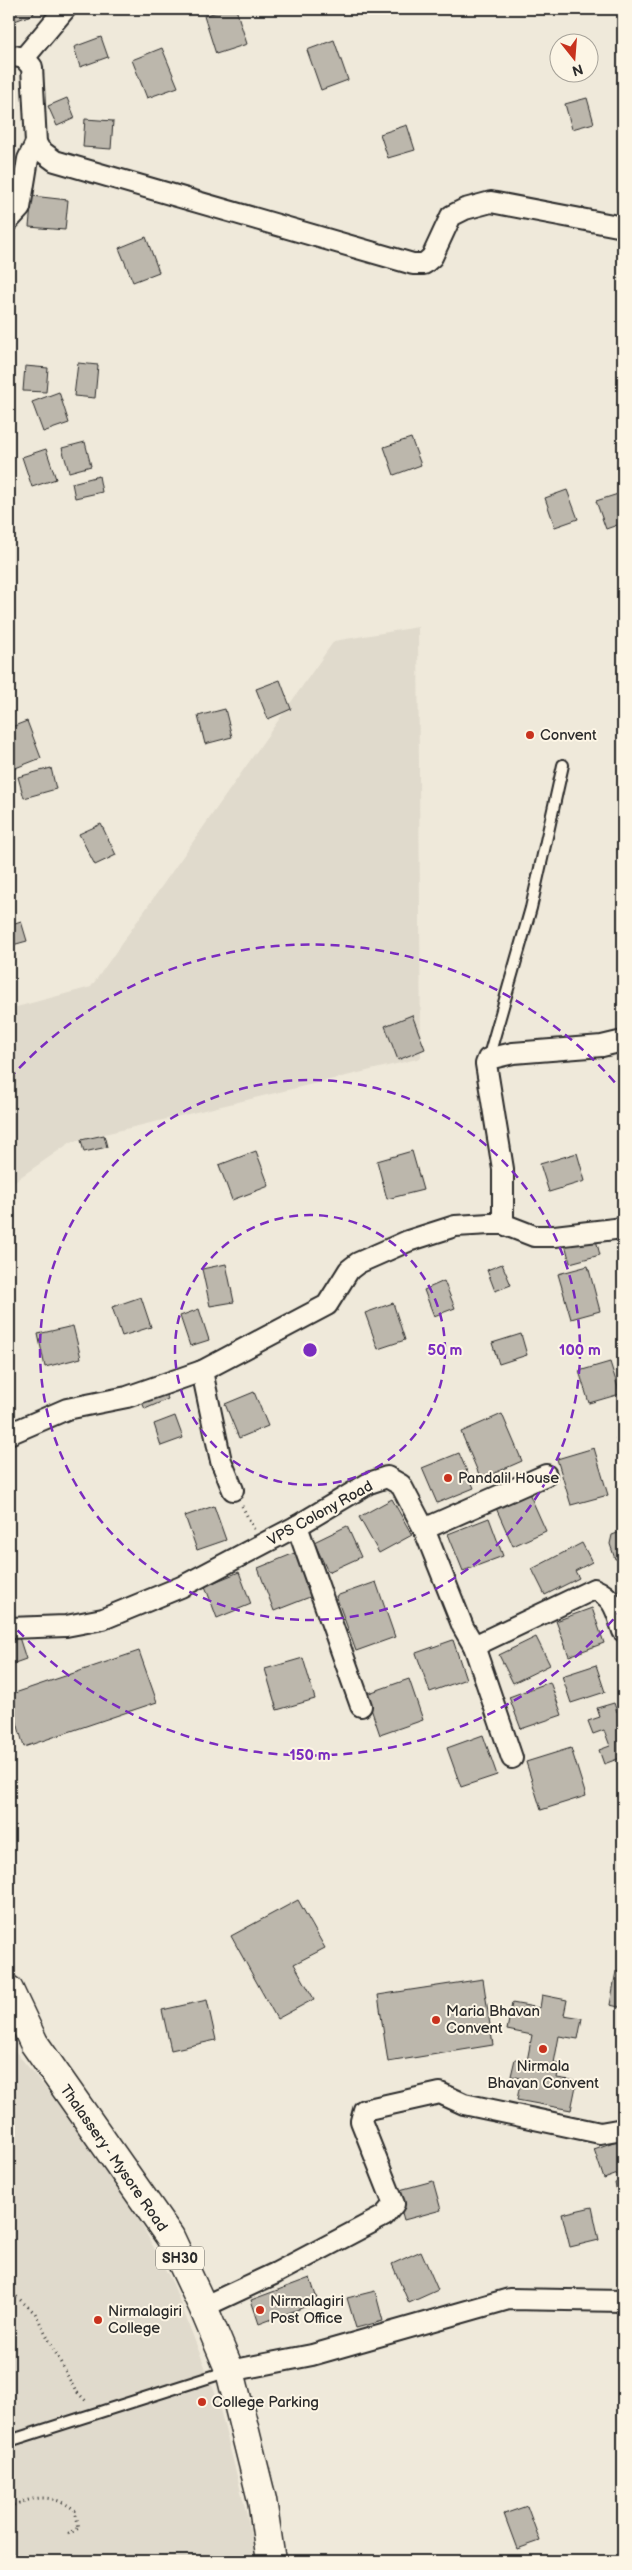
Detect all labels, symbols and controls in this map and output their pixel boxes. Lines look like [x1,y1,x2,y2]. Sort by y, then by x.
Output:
north arrow [550,32,600,82]
text: N [570,60,585,80]
place label: Convent [540,726,597,745]
marker: Convent [524,729,536,741]
centre of rings [301,1341,319,1359]
text: 50 m [428,1341,463,1360]
text: 100 m [559,1341,601,1360]
place label: Pandalil House [458,1469,559,1488]
marker: Pandalil House [442,1472,454,1484]
street label: VPS Colony Road [264,1477,376,1550]
text: 150 m [289,1746,331,1765]
place label: Maria Bhavan Convent [446,2002,540,2038]
marker: Maria Bhavan Convent [430,2014,442,2026]
marker: Nirmala Bhavan Convent [537,2043,549,2055]
place label: Nirmala Bhavan Convent [487,2057,599,2093]
street label: Thalassery - Mysore Road [56,2081,172,2235]
road number: SH30 [156,2246,204,2270]
place label: Nirmalagiri Post Office [270,2292,344,2328]
place label: Nirmalagiri College [108,2302,182,2338]
marker: Nirmalagiri Post Office [254,2304,266,2316]
marker: Nirmalagiri College [92,2314,104,2326]
place label: College Parking [212,2393,319,2412]
marker: College Parking [196,2396,208,2408]

